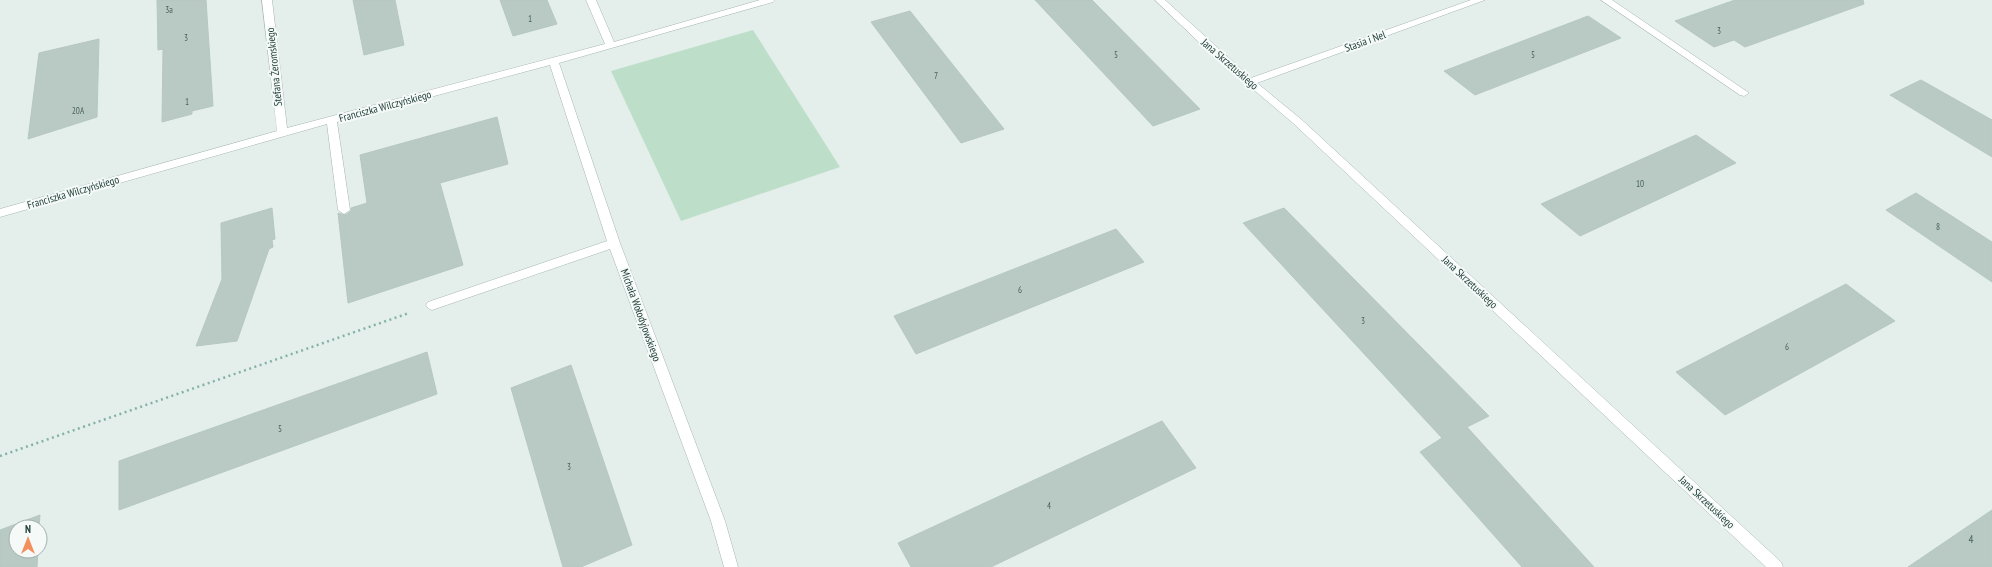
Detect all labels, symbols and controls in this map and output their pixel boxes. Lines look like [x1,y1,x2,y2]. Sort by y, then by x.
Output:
house number: 3a [165,4,173,15]
house number: 1 [528,13,532,24]
house number: 3 [1717,25,1721,36]
street label: Stefana Żeromskiego [263,27,285,107]
street label: Stasia i Nel [1343,27,1388,55]
house number: 3 [184,32,188,43]
street label: Jana Skrzetuskiego [1198,35,1262,93]
house number: 5 [1114,49,1118,60]
house number: 5 [1531,49,1535,60]
house number: 7 [934,70,938,81]
street label: Franciszka Wilczyńskiego [337,87,433,125]
house number: 1 [185,96,189,107]
house number: 20A [72,105,85,116]
street label: Franciszka Wilczyńskiego [25,172,121,212]
house number: 10 [1636,178,1644,189]
house number: 8 [1936,221,1940,232]
street label: Jana Skrzetuskiego [1438,252,1501,312]
street label: Michała Wołodyjowskiego [618,267,664,363]
house number: 6 [1018,284,1022,295]
house number: 3 [1361,315,1365,326]
house number: 6 [1785,341,1789,352]
house number: 5 [278,423,282,434]
house number: 3 [567,461,571,472]
street label: Jana Skrzetuskiego [1675,472,1738,532]
house number: 4 [1047,500,1051,511]
north arrow [8,519,48,559]
text: N [25,522,31,536]
house number: 4 [1969,532,1974,546]

